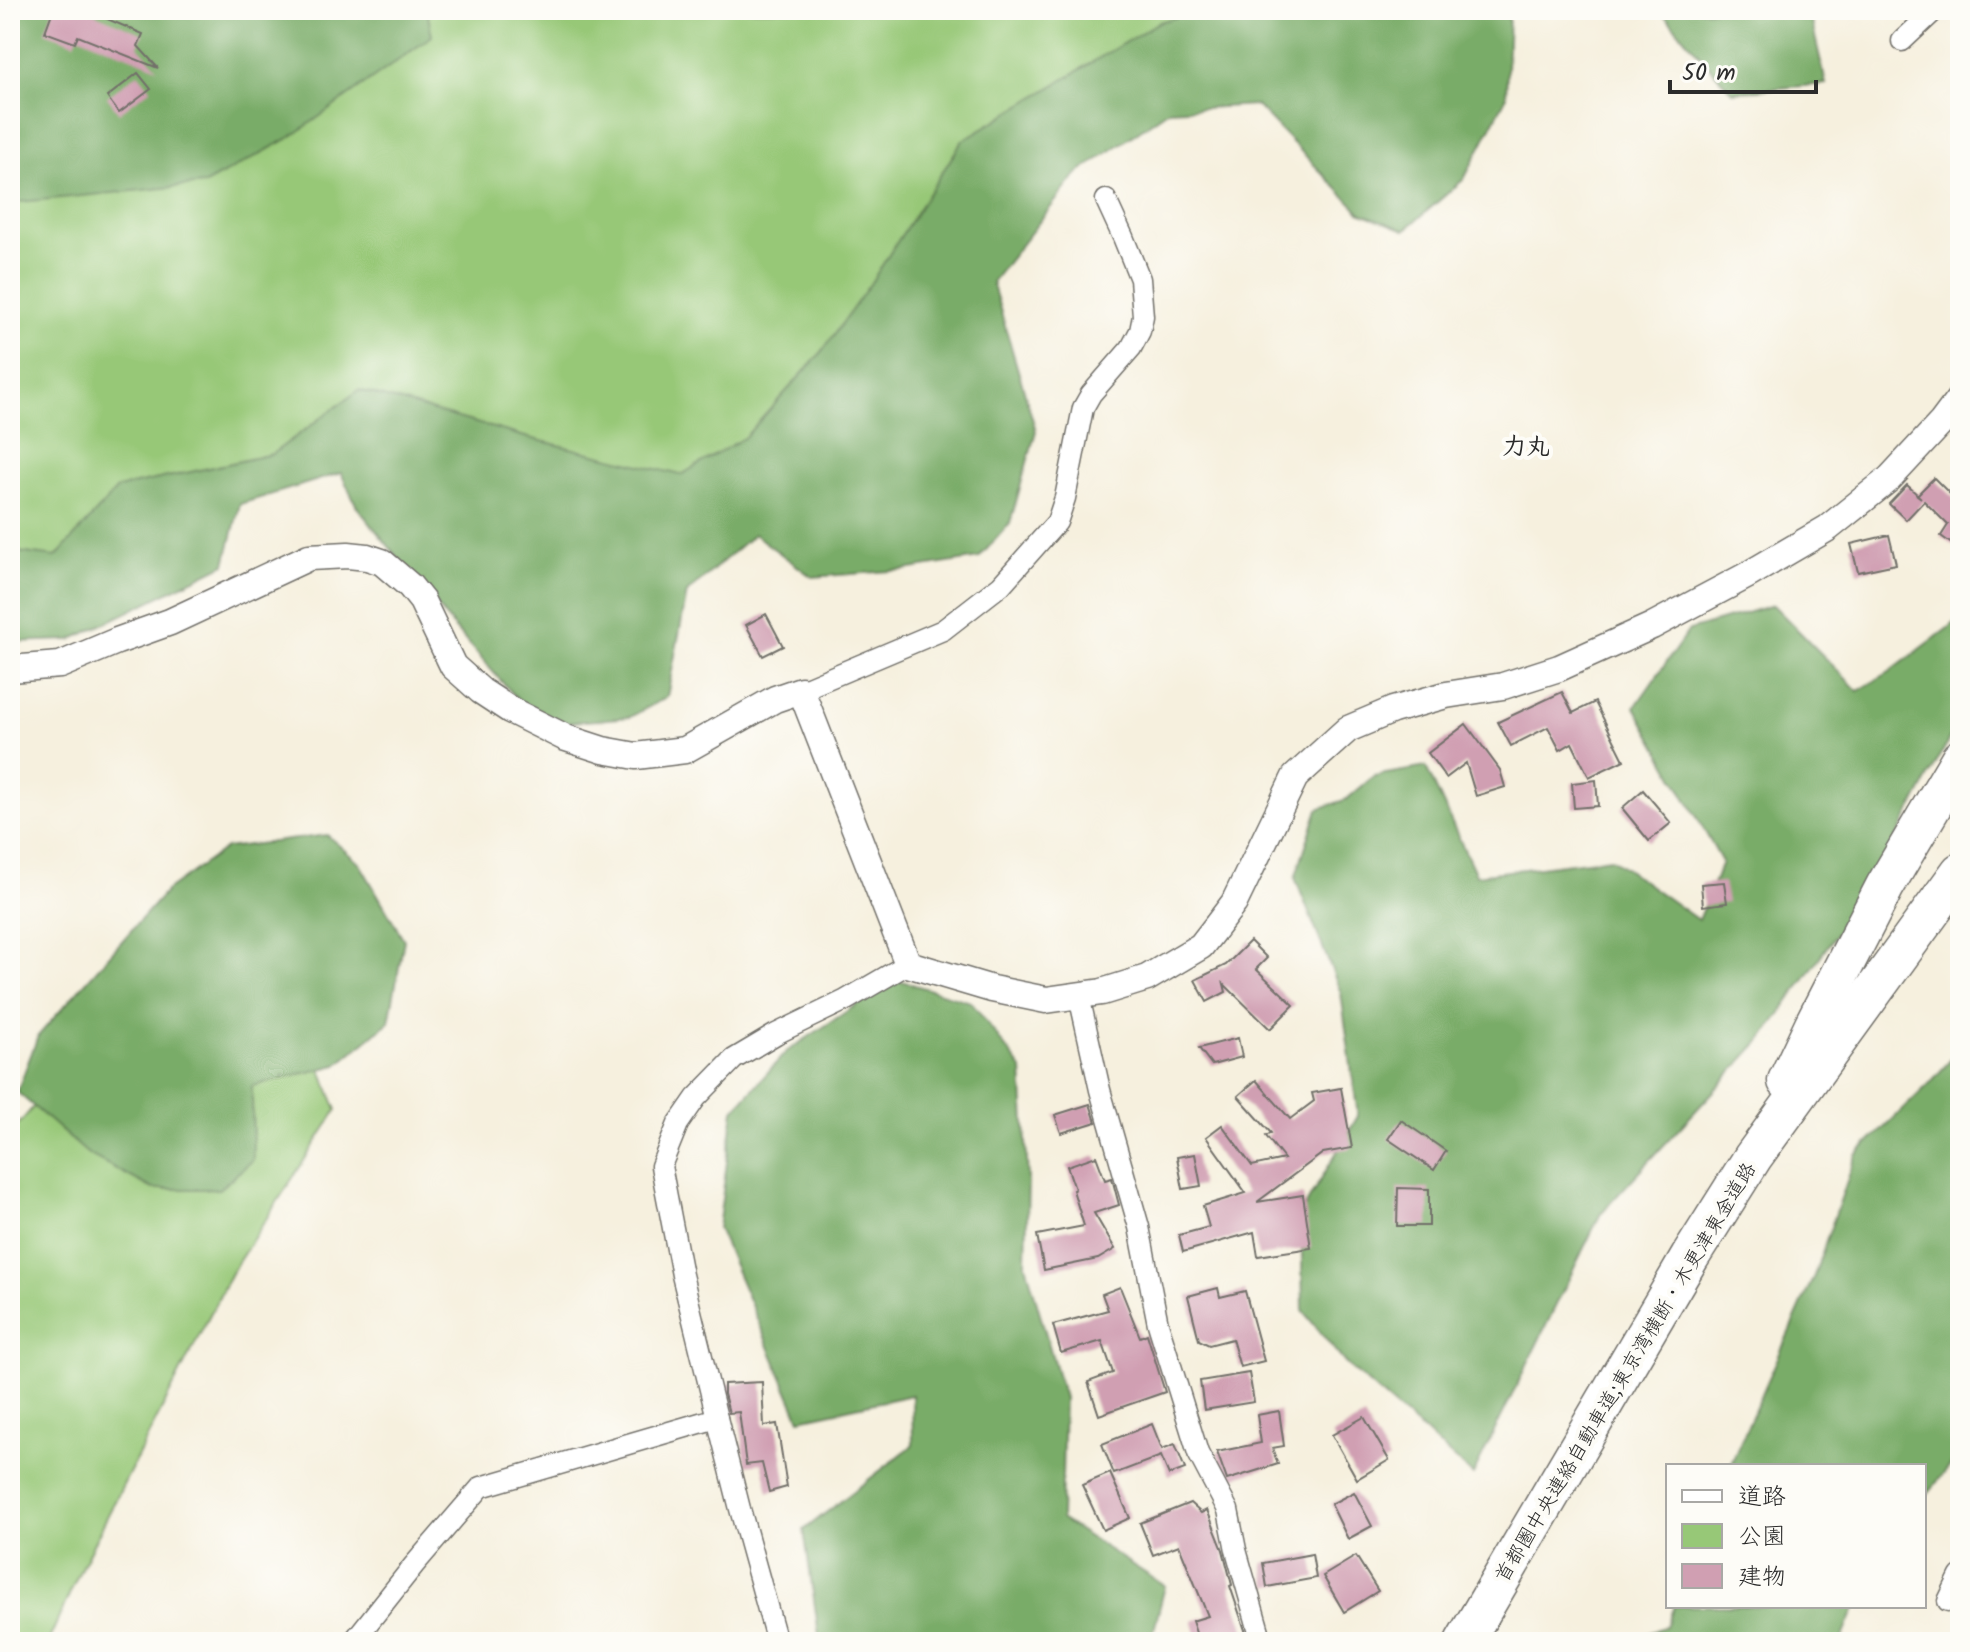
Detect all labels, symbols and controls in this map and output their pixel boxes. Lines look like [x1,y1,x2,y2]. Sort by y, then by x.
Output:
scale bar [1670,44,1816,94]
text: 50 m [1682,54,1736,93]
district label: 力丸 [1502,428,1550,467]
street label: 首都圏中央連絡自動車道;東京湾横断・木更津東金道路 [1488,1156,1766,1590]
legend [1666,1464,1926,1608]
text: 道路 [1738,1478,1786,1517]
text: 公園 [1738,1518,1786,1557]
text: 建物 [1738,1558,1786,1597]

